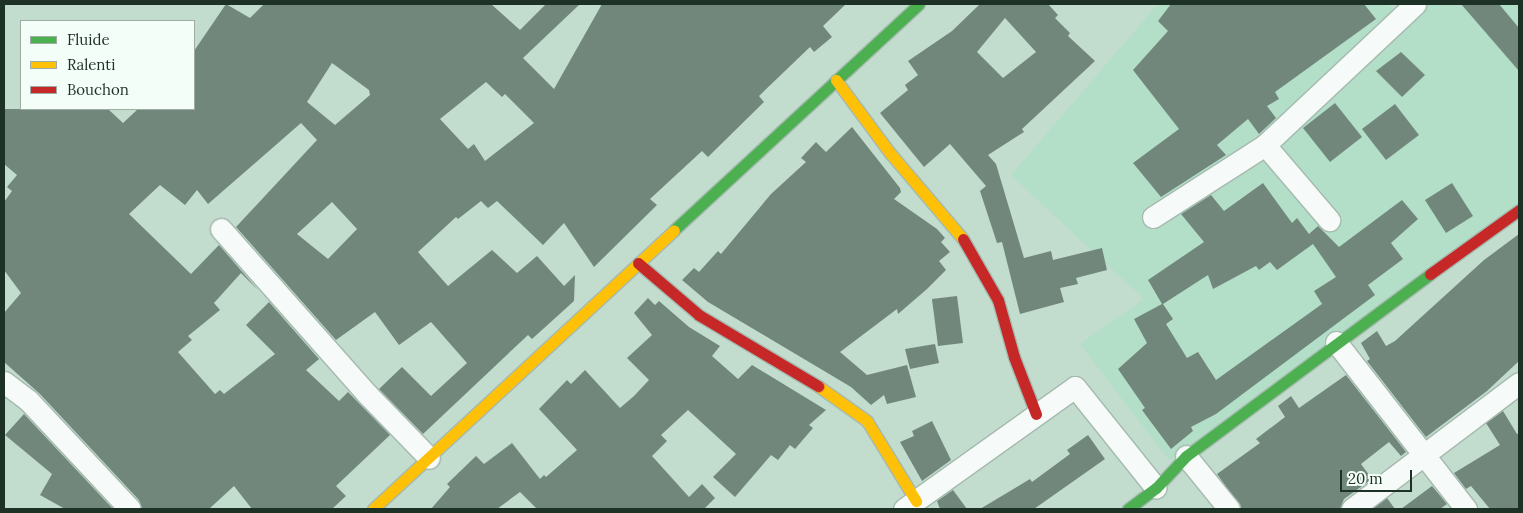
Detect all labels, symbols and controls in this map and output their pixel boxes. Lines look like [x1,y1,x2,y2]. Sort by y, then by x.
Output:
legend [20,20,195,110]
text: Fluide [67,30,110,49]
text: Ralenti [67,55,115,74]
text: Bouchon [67,80,129,99]
scale bar [1343,460,1416,492]
text: 20 m [1348,469,1383,488]

